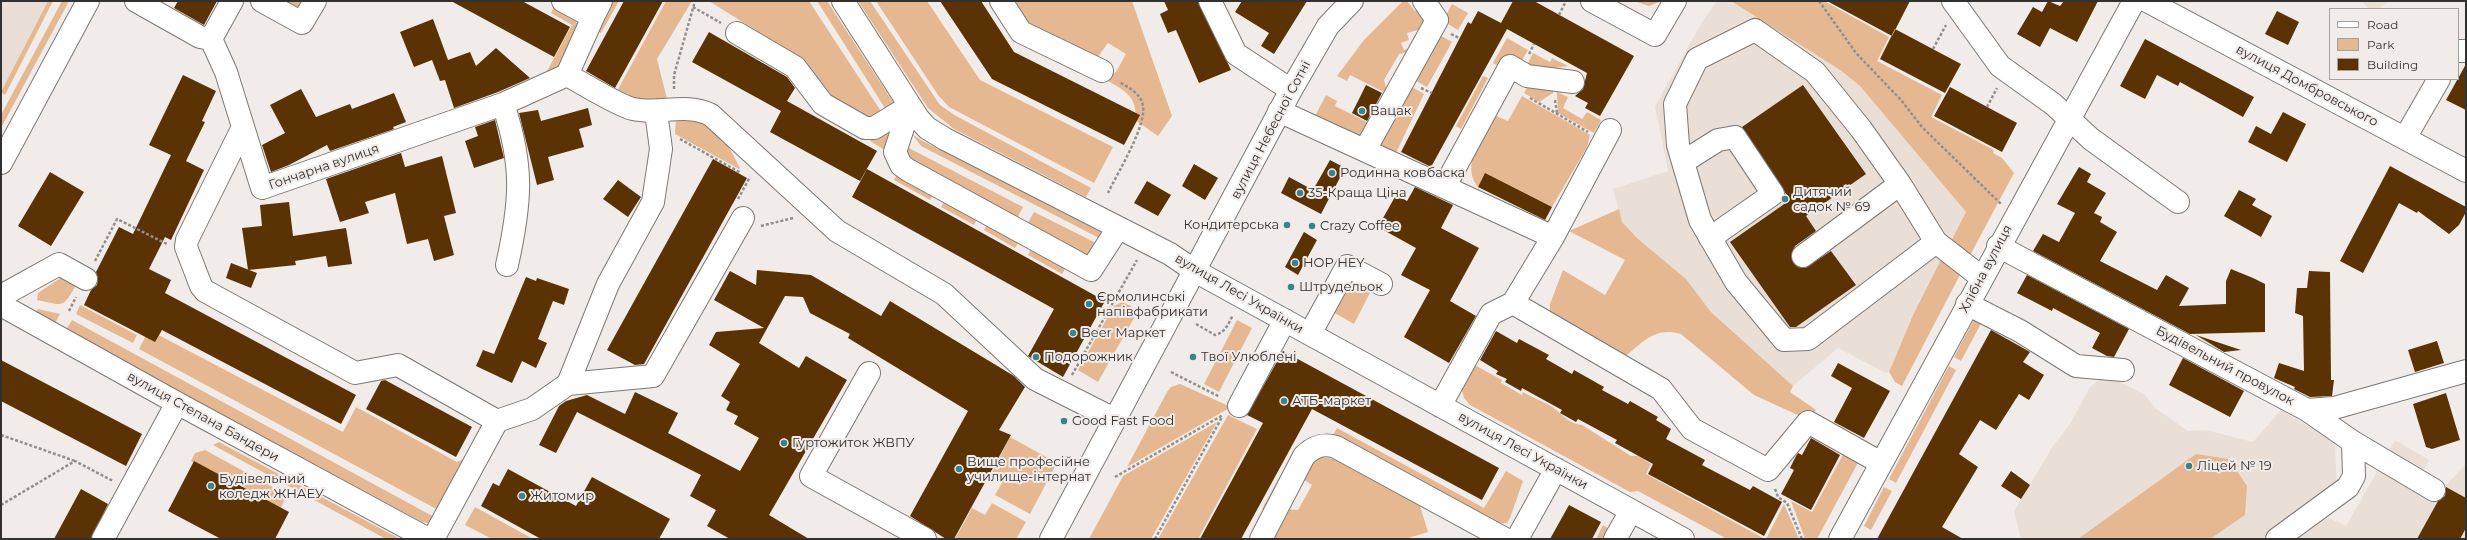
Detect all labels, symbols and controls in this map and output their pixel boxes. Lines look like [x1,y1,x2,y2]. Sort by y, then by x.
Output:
legend [2329,8,2459,80]
text: Road [2367,17,2398,32]
text: Park [2367,37,2394,52]
street label: вулиця Домбровського [2233,42,2381,130]
text: Building [2367,57,2418,72]
street label: вулиця Небесної Сотні [1228,58,1314,202]
place label: Вацак [1370,103,1411,119]
marker: Вацак [1357,106,1367,116]
street label: Гончарна вулиця [267,141,381,193]
place label: Родинна ковбаска [1340,165,1465,181]
marker: Родинна ковбаска [1327,168,1337,178]
place label: Дитячий садок № 69 [1793,184,1870,215]
place label: 35-Краща Ціна [1308,185,1407,201]
marker: 35-Краща Ціна [1295,188,1305,198]
marker: Дитячий садок № 69 [1780,194,1790,204]
place label: Кондитерська [1183,217,1279,233]
place label: Crazy Coffee [1320,218,1400,234]
marker: Кондитерська [1282,220,1292,230]
marker: Crazy Coffee [1307,221,1317,231]
street label: Хлібна вулиця [1956,222,2016,316]
street label: вулиця Лесі Українки [1172,251,1306,337]
place label: HOP HEY [1303,255,1365,271]
marker: HOP HEY [1290,258,1300,268]
place label: Штрудельок [1299,279,1383,295]
marker: Штрудельок [1286,282,1296,292]
place label: Єрмолинські напівфабрикати [1097,289,1208,320]
marker: Єрмолинські напівфабрикати [1084,299,1094,309]
street label: Будівельний провулок [2153,323,2297,409]
place label: Beer Маркет [1081,325,1165,341]
marker: Beer Маркет [1068,328,1078,338]
place label: Подорожник [1044,349,1133,365]
place label: Твої Улюблені [1201,349,1296,365]
marker: Подорожник [1031,352,1041,362]
marker: Твої Улюблені [1188,352,1198,362]
street label: вулиця Степана Бандери [124,369,282,465]
place label: АТБ-маркет [1292,393,1371,409]
marker: АТБ-маркет [1279,396,1289,406]
street label: вулиця Лесі Українки [1455,409,1591,493]
place label: Good Fast Food [1072,413,1174,429]
marker: Good Fast Food [1059,416,1069,426]
place label: Гуртожиток ЖВПУ [792,435,914,451]
marker: Гуртожиток ЖВПУ [779,438,789,448]
place label: Вище професійне училище-інтернат [967,454,1091,485]
place label: Ліцей № 19 [2197,458,2272,474]
marker: Ліцей № 19 [2184,461,2194,471]
marker: Вище професійне училище-інтернат [954,464,964,474]
place label: Будівельний коледж ЖНАЕУ [219,471,324,502]
marker: Будівельний коледж ЖНАЕУ [206,481,216,491]
place label: Житомир [530,488,594,504]
marker: Житомир [517,491,527,501]

